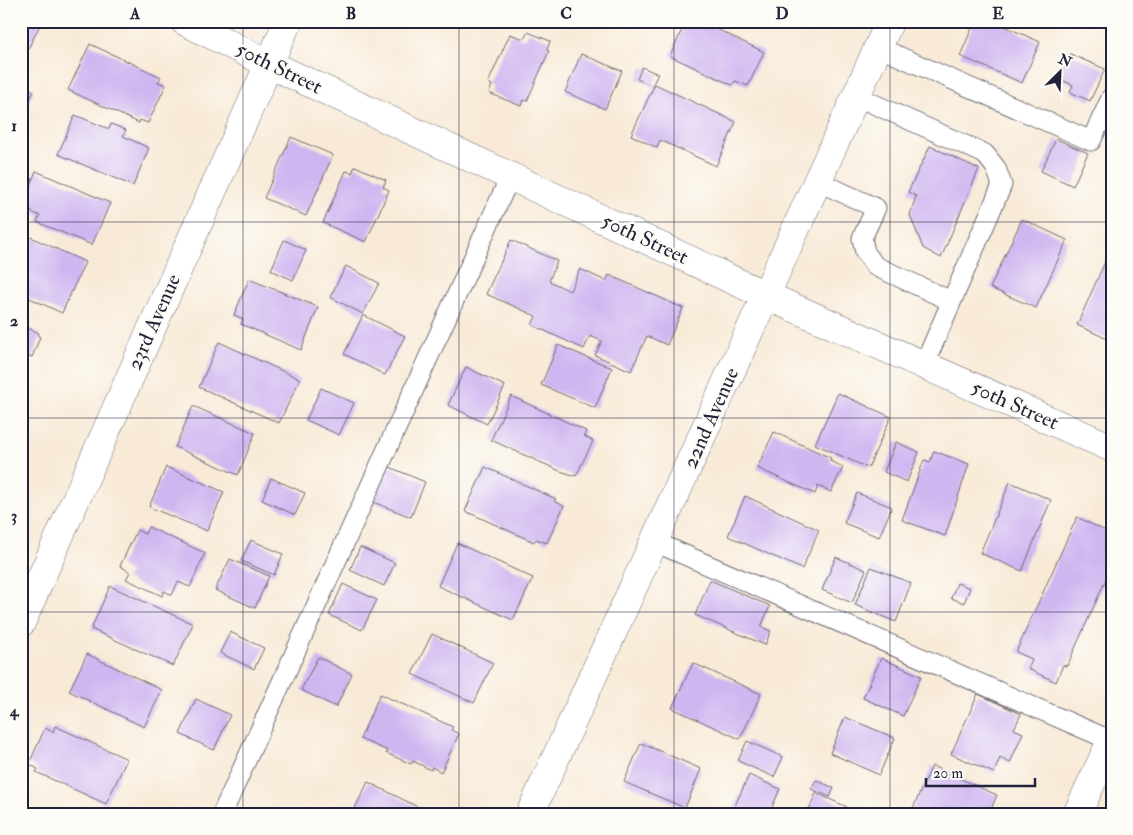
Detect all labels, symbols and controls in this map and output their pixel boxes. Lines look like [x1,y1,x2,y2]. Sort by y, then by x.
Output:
text: A [129,4,141,24]
text: B [346,4,356,24]
text: C [560,4,572,24]
text: D [775,4,789,24]
text: E [992,4,1004,24]
street label: 50th Street [231,36,327,101]
north arrow [1036,48,1086,98]
text: N [1055,50,1075,71]
text: 1 [11,116,17,136]
street label: 50th Street [597,207,693,271]
street label: 23rd Avenue [121,270,187,374]
text: 2 [10,311,18,331]
street label: 22nd Avenue [677,363,745,473]
street label: 50th Street [967,374,1063,436]
text: 3 [11,506,17,526]
text: 4 [9,701,20,721]
scale bar [926,755,1034,787]
text: 20 m [933,764,963,783]

